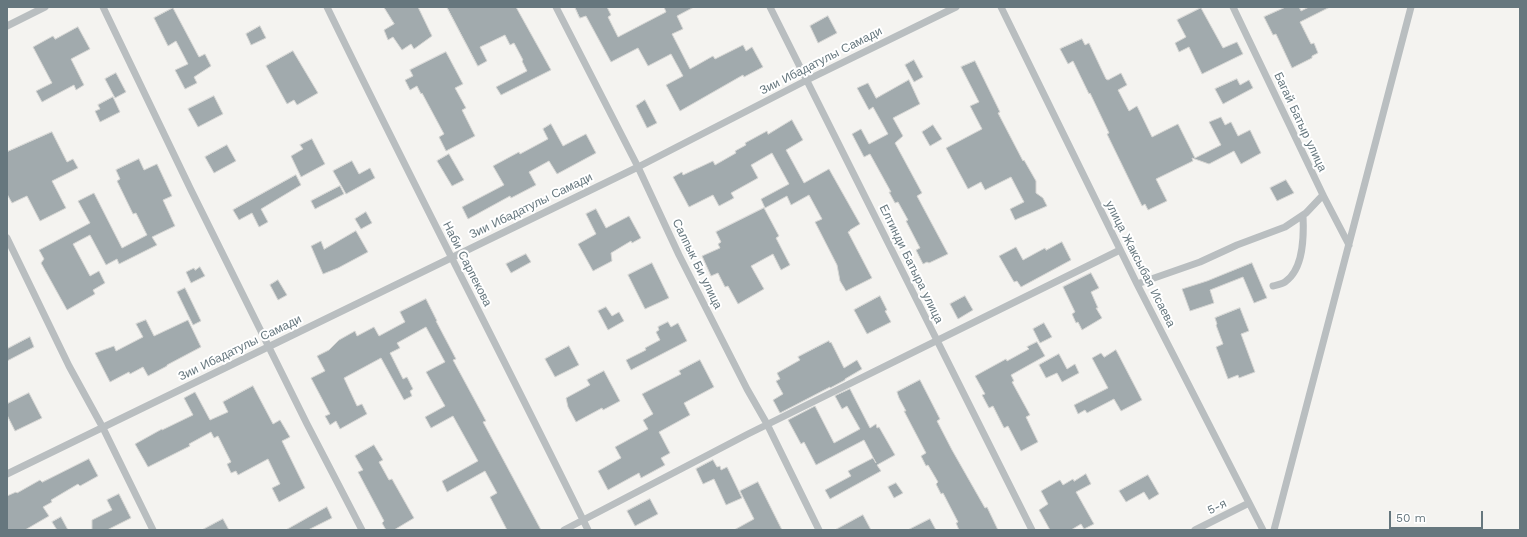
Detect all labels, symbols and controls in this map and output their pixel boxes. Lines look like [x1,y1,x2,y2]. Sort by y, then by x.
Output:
street label: Зии Ибадатулы Самади [757,24,885,98]
street label: Багай Батыр улица [1271,70,1329,174]
street label: Зии Ибадатулы Самади [467,170,595,242]
street label: улица Жаксыбая Исаева [1102,198,1178,330]
street label: Елтинди Батыра улица [876,202,946,326]
street label: Салпык Би улица [669,217,725,311]
street label: Наби Сарпекова [439,219,495,309]
street label: Зии Ибадатулы Самади [176,312,304,384]
street label: 5-я [1205,496,1229,518]
scale bar [1391,503,1485,529]
text: 50 m [1396,511,1426,525]

